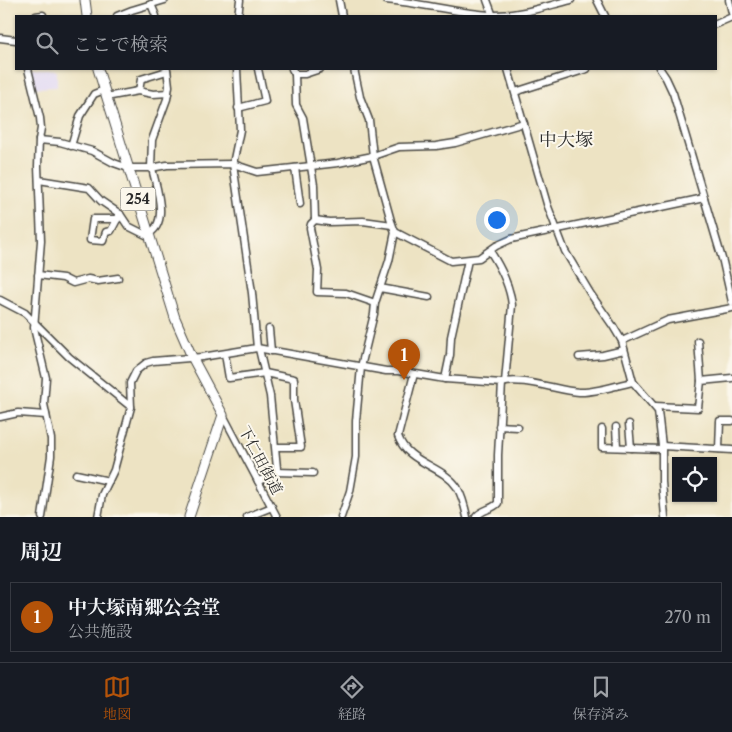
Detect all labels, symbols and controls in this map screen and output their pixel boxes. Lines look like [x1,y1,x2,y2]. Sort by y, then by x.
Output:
search box [15,15,717,70]
icon: search [33,29,61,57]
text: ここで検索 [73,33,168,56]
district label: 中大塚 [539,129,593,151]
road number: 254 [120,188,156,210]
your location [484,207,510,233]
pin: 1 [388,339,420,380]
street label: 下仁田街道 [235,422,287,498]
map controls [672,457,717,502]
button: locate [672,457,717,502]
text: 周辺 [20,539,62,564]
text: 中大塚南郷公会堂 [68,596,220,619]
text: 1 [33,607,41,627]
text: 270 m [665,607,711,627]
text: 公共施設 [68,621,132,641]
tab: 地図 [103,673,131,723]
tab: 経路 [338,673,366,723]
tab: 保存済み [573,673,629,723]

